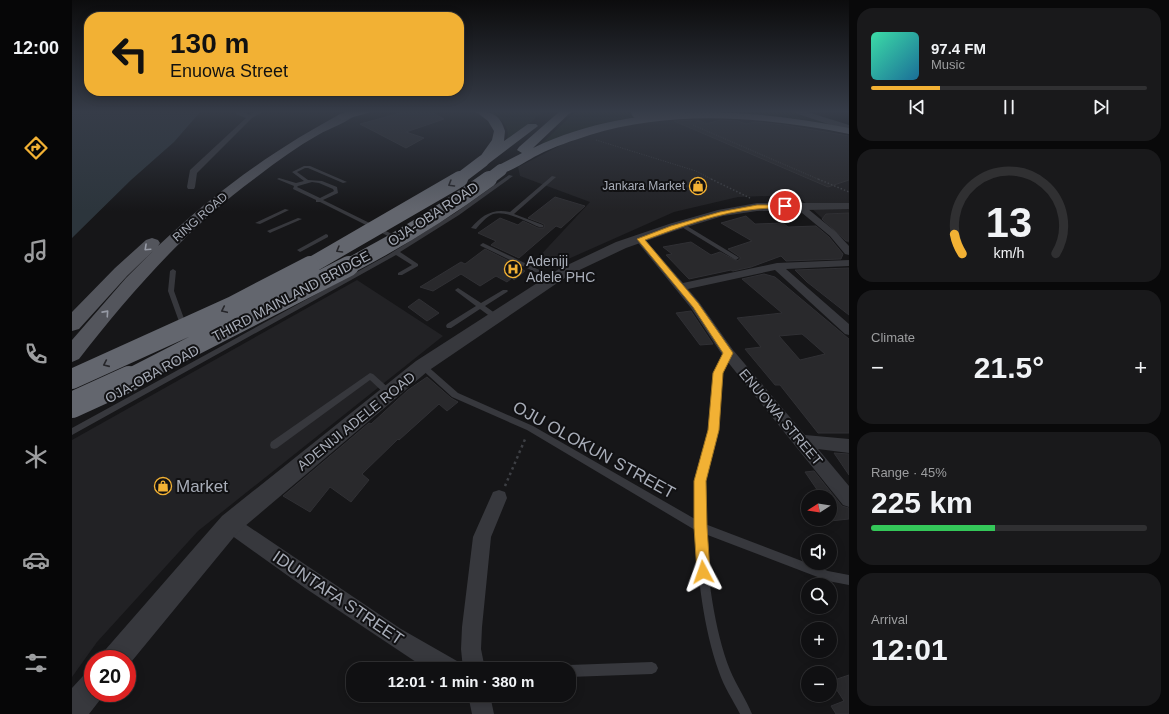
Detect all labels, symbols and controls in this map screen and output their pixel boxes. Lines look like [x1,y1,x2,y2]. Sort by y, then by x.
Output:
icon: left [104,28,156,80]
text: 130 m [170,28,249,59]
text: 12:00 [13,38,59,58]
text: 97.4 FM [931,40,986,57]
text: Music [931,57,965,72]
text: Enuowa Street [170,61,288,81]
icon: previous [906,96,928,118]
icon: pause [998,96,1020,118]
icon: next [1090,96,1112,118]
icon: directions [22,134,50,162]
shop icon: Jankara Market [688,176,708,196]
street label: OJA-OBA ROAD [385,179,481,249]
one-way arrow [448,179,455,186]
place label: Jankara Market [602,179,686,193]
street label: RING ROAD [170,189,231,245]
pin [768,189,802,223]
icon: arrive [774,195,796,217]
text: 13 [986,199,1032,246]
icon: music [22,237,50,265]
one-way arrow [144,243,152,250]
text: km/h [994,244,1025,260]
one-way arrow [336,245,343,252]
street label: THIRD MAINLAND BRIDGE [209,247,373,345]
place label: Adeniji Adele PHC [526,253,595,285]
hospital icon: Adeniji Adele PHC [503,259,523,279]
one-way arrow [221,305,228,313]
one-way arrow [101,310,108,318]
text: Climate [871,330,915,345]
icon: phone [22,340,50,368]
street label: OJA-OBA ROAD [102,342,202,406]
text: 21.5° [974,351,1044,384]
text: − [871,355,884,380]
text: + [1134,355,1147,380]
one-way arrow [102,359,110,367]
street label: ENUOWA STREET [736,366,826,469]
street label: ADENIJI ADELE ROAD [294,369,418,473]
street label: OJU OLOKUN STREET [510,397,678,503]
icon: climate [22,443,50,471]
text: Range · 45% [871,465,947,480]
shop icon: Market [153,476,173,496]
place label: Market [176,477,228,496]
text: 225 km [871,486,973,519]
north arrow [801,490,837,526]
map controls [801,490,837,702]
button: sound [801,534,837,570]
icon: car [22,546,50,574]
street label: IDUNTAFA STREET [269,547,407,649]
position arrow [682,551,724,593]
button: search [801,578,837,614]
text: Arrival [871,612,908,627]
button: + [801,622,837,658]
text: 12:01 [871,633,948,666]
icon: filters [22,649,50,677]
speed limit sign: 20 [84,650,136,702]
button: − [801,666,837,702]
text: 12:01 · 1 min · 380 m [388,673,534,690]

